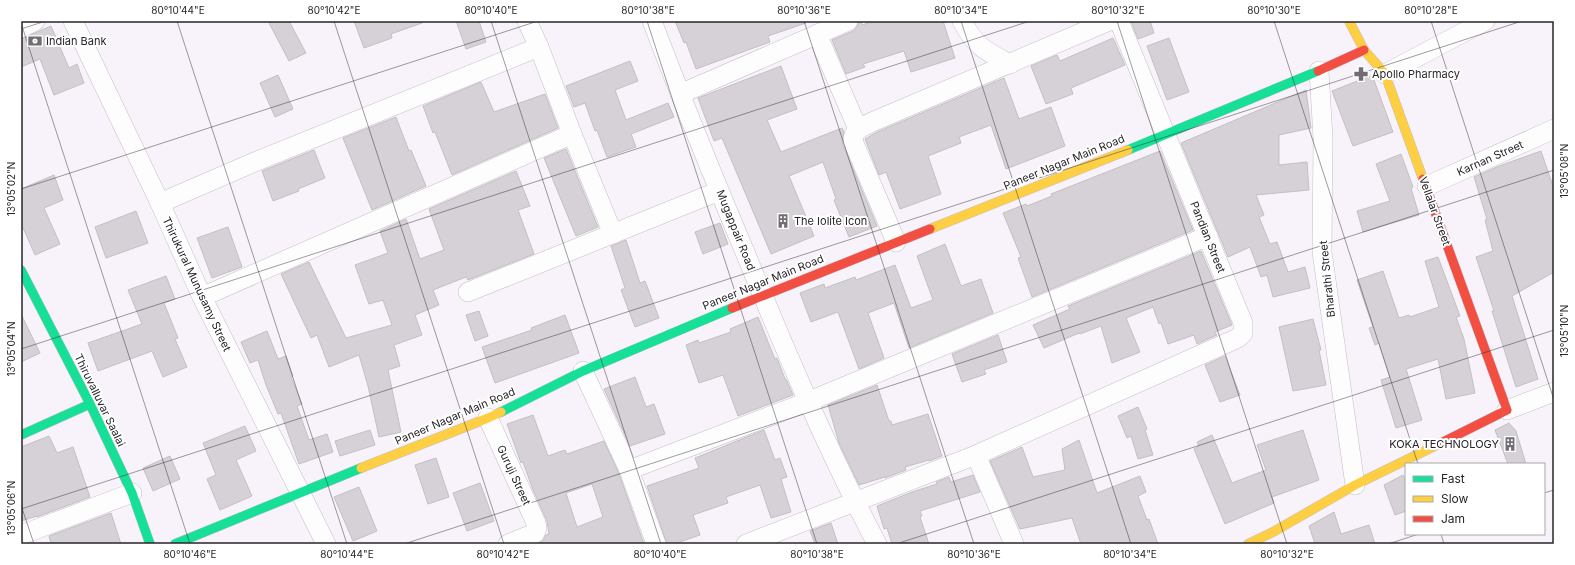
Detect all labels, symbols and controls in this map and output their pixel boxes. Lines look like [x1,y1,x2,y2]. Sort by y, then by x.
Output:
text: 80°10'44"E [151,4,205,16]
text: 80°10'42"E [307,4,361,16]
text: 80°10'40"E [464,4,518,16]
text: 80°10'38"E [621,4,675,16]
text: 80°10'36"E [777,4,831,16]
text: 80°10'34"E [934,4,988,16]
text: 80°10'32"E [1091,4,1145,16]
text: 80°10'30"E [1247,4,1301,16]
text: 80°10'28"E [1404,4,1458,16]
bank icon: Indian Bank [27,33,43,49]
place label: Indian Bank [46,34,107,48]
pharmacy icon: Apollo Pharmacy [1353,66,1369,82]
place label: Apollo Pharmacy [1372,67,1460,81]
street label: Paneer Nagar Main Road [1001,131,1127,193]
street label: Karnan Street [1455,137,1526,179]
text: 13°05'08"N [1558,144,1570,198]
text: 13°05'02"N [5,162,17,216]
street label: Vellalar Street [1416,175,1454,248]
street label: Mugappair Road [713,188,759,272]
street label: Pandian Street [1187,199,1229,275]
building icon: The Iolite Icon [775,213,791,229]
place label: The Iolite Icon [794,214,867,228]
street label: Thirukural Munusamy Street [160,215,235,354]
street label: Bharathi Street [1316,240,1338,318]
street label: Paneer Nagar Main Road [700,251,826,313]
text: 13°05'10"N [1558,305,1570,357]
text: 13°05'04"N [5,322,17,377]
street label: Thiruvalluvar Saalai [71,351,129,449]
street label: Paneer Nagar Main Road [393,384,517,448]
building icon: KOKA TECHNOLOGY [1502,436,1518,452]
place label: KOKA TECHNOLOGY [1389,437,1500,451]
street label: Guruji Street [494,443,534,508]
legend [1405,463,1545,535]
text: Fast [1441,471,1465,486]
text: 13°05'06"N [5,481,17,535]
text: Slow [1441,491,1469,506]
text: Jam [1441,511,1465,526]
text: 80°10'46"E [163,548,217,560]
text: 80°10'44"E [320,548,374,560]
text: 80°10'42"E [476,548,530,560]
text: 80°10'40"E [633,548,687,560]
text: 80°10'38"E [790,548,844,560]
text: 80°10'36"E [947,548,1001,560]
text: 80°10'34"E [1103,548,1157,560]
text: 80°10'32"E [1260,548,1314,560]

